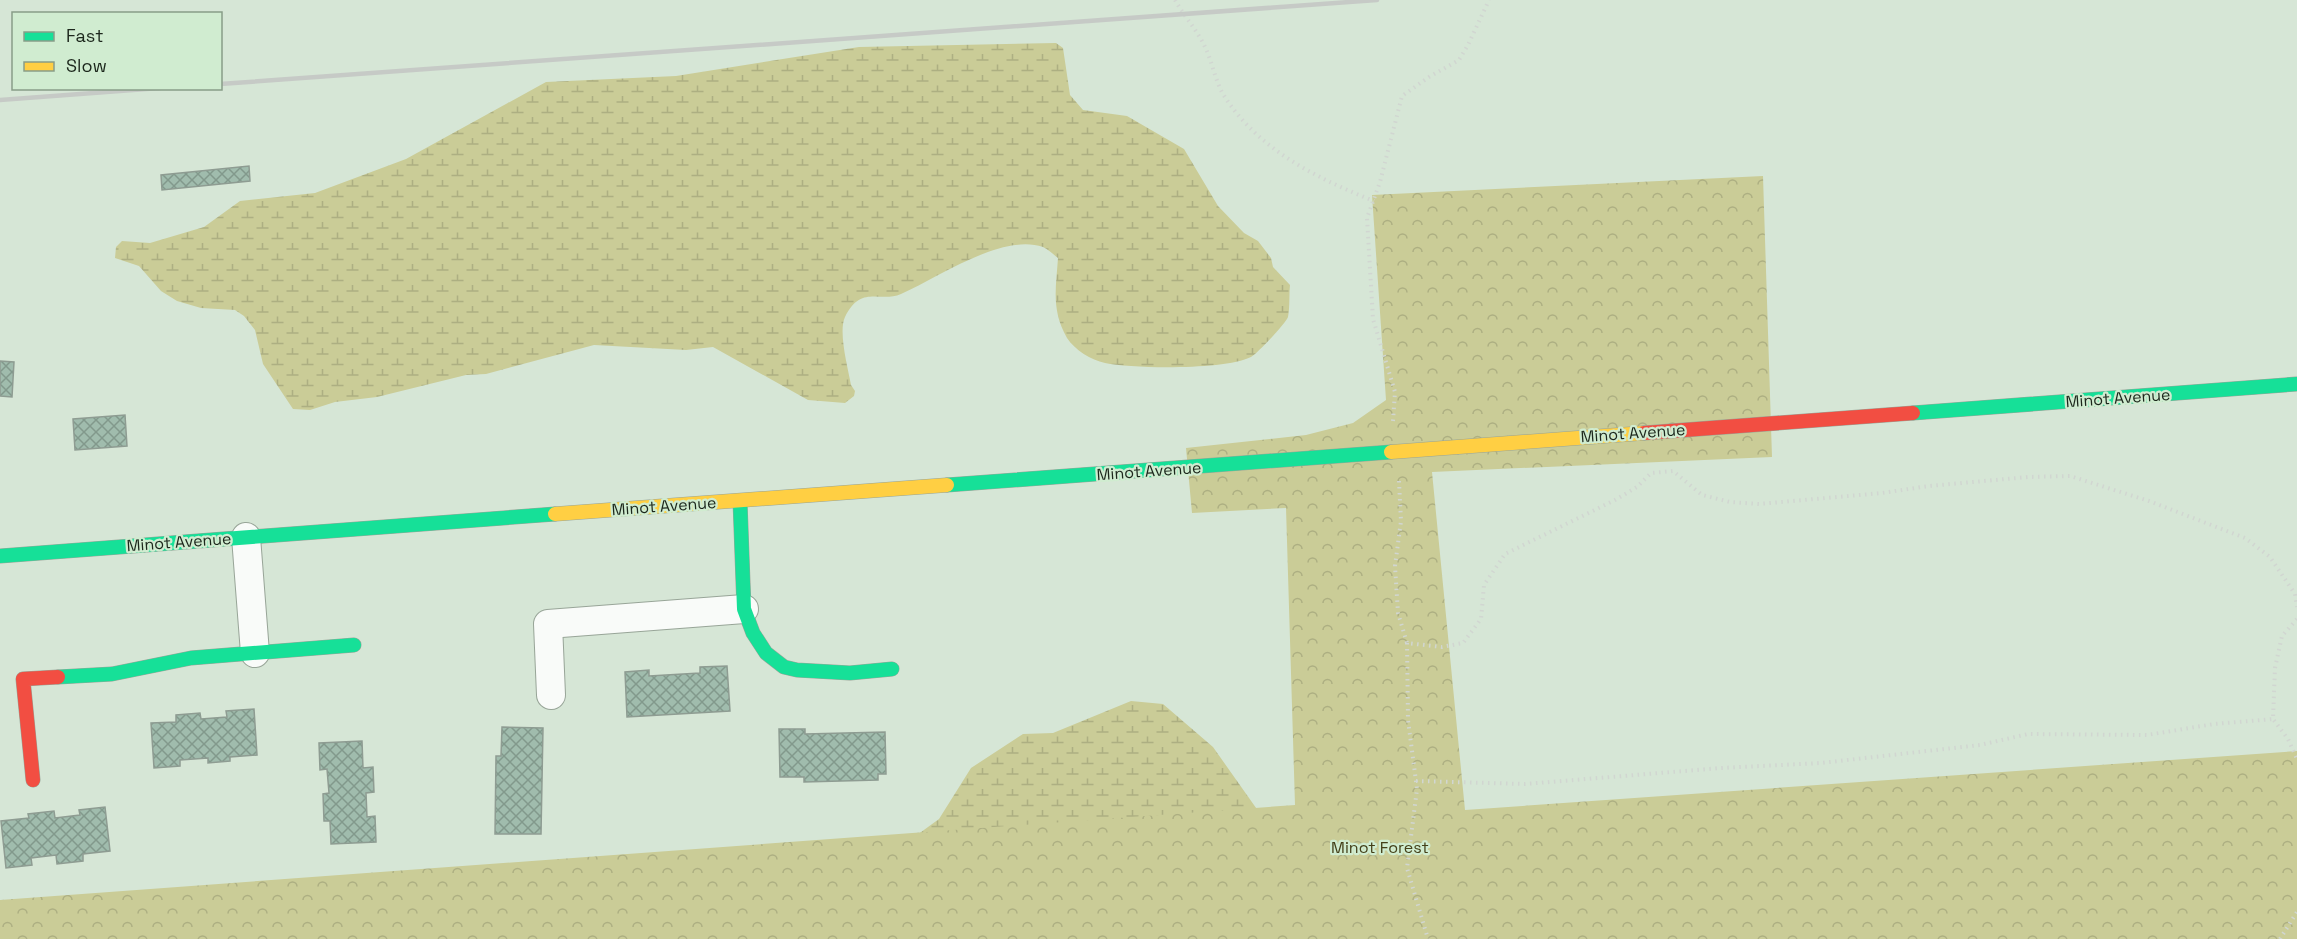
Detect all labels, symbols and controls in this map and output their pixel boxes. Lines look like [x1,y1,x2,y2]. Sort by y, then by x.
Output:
legend [12,12,222,90]
text: Fast [66,24,103,47]
text: Slow [66,54,107,77]
street label: Minot Avenue [2065,384,2171,412]
street label: Minot Avenue [1580,419,1686,447]
street label: Minot Avenue [1096,457,1202,485]
street label: Minot Avenue [611,492,717,520]
street label: Minot Avenue [126,528,232,556]
park label: Minot Forest [1331,837,1429,858]

